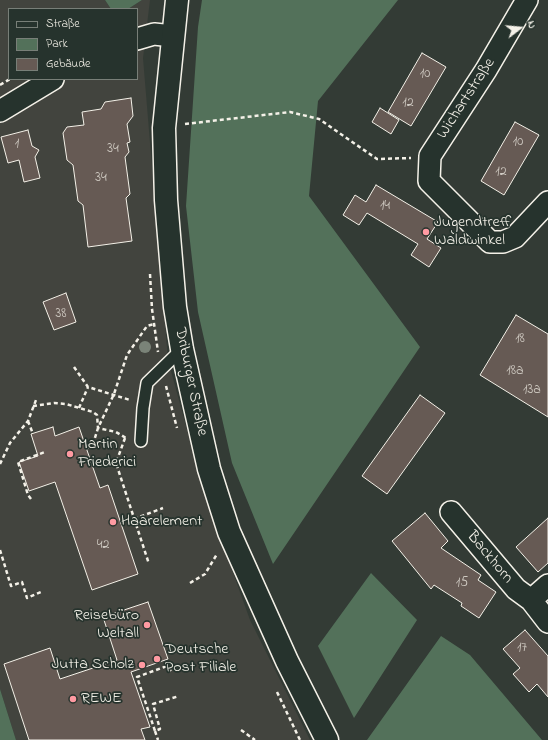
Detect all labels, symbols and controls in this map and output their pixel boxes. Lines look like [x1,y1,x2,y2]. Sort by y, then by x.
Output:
legend [8,8,138,80]
north arrow [500,8,540,48]
text: Straße [46,15,80,33]
text: N [523,19,540,30]
text: Park [46,35,68,53]
text: Gebäude [46,55,90,73]
street label: Wichartstraße [434,55,500,143]
house number: 10 [420,67,430,83]
house number: 12 [402,96,414,112]
house number: 10 [513,135,523,151]
house number: 1 [15,137,19,153]
house number: 34 [107,142,119,158]
house number: 12 [495,165,507,181]
house number: 34 [95,171,107,187]
house number: 14 [380,199,390,215]
place label: Jugendtreff Waldwinkel [434,213,511,251]
marker: Jugendtreff Waldwinkel [421,227,431,237]
house number: 38 [55,307,67,323]
street label: Driburger Straße [169,326,211,438]
house number: 18 [515,332,525,348]
house number: 18a [506,364,524,380]
house number: 13a [523,383,541,399]
place label: Martin Friederici [78,435,136,473]
marker: Martin Friederici [65,449,75,459]
place label: Haarelement [121,512,202,532]
marker: Haarelement [108,517,118,527]
street label: Backhorn [462,528,516,588]
house number: 42 [97,538,109,554]
house number: 15 [456,576,468,592]
place label: Reisebüro Weltall [74,606,139,644]
marker: Reisebüro Weltall [142,620,152,630]
place label: Deutsche Post Filiale [165,640,236,678]
house number: 17 [517,641,527,657]
marker: Deutsche Post Filiale [152,654,162,664]
place label: Jutta Scholz [51,655,134,675]
marker: Jutta Scholz [137,660,147,670]
place label: REWE [81,689,122,709]
marker: REWE [68,694,78,704]

